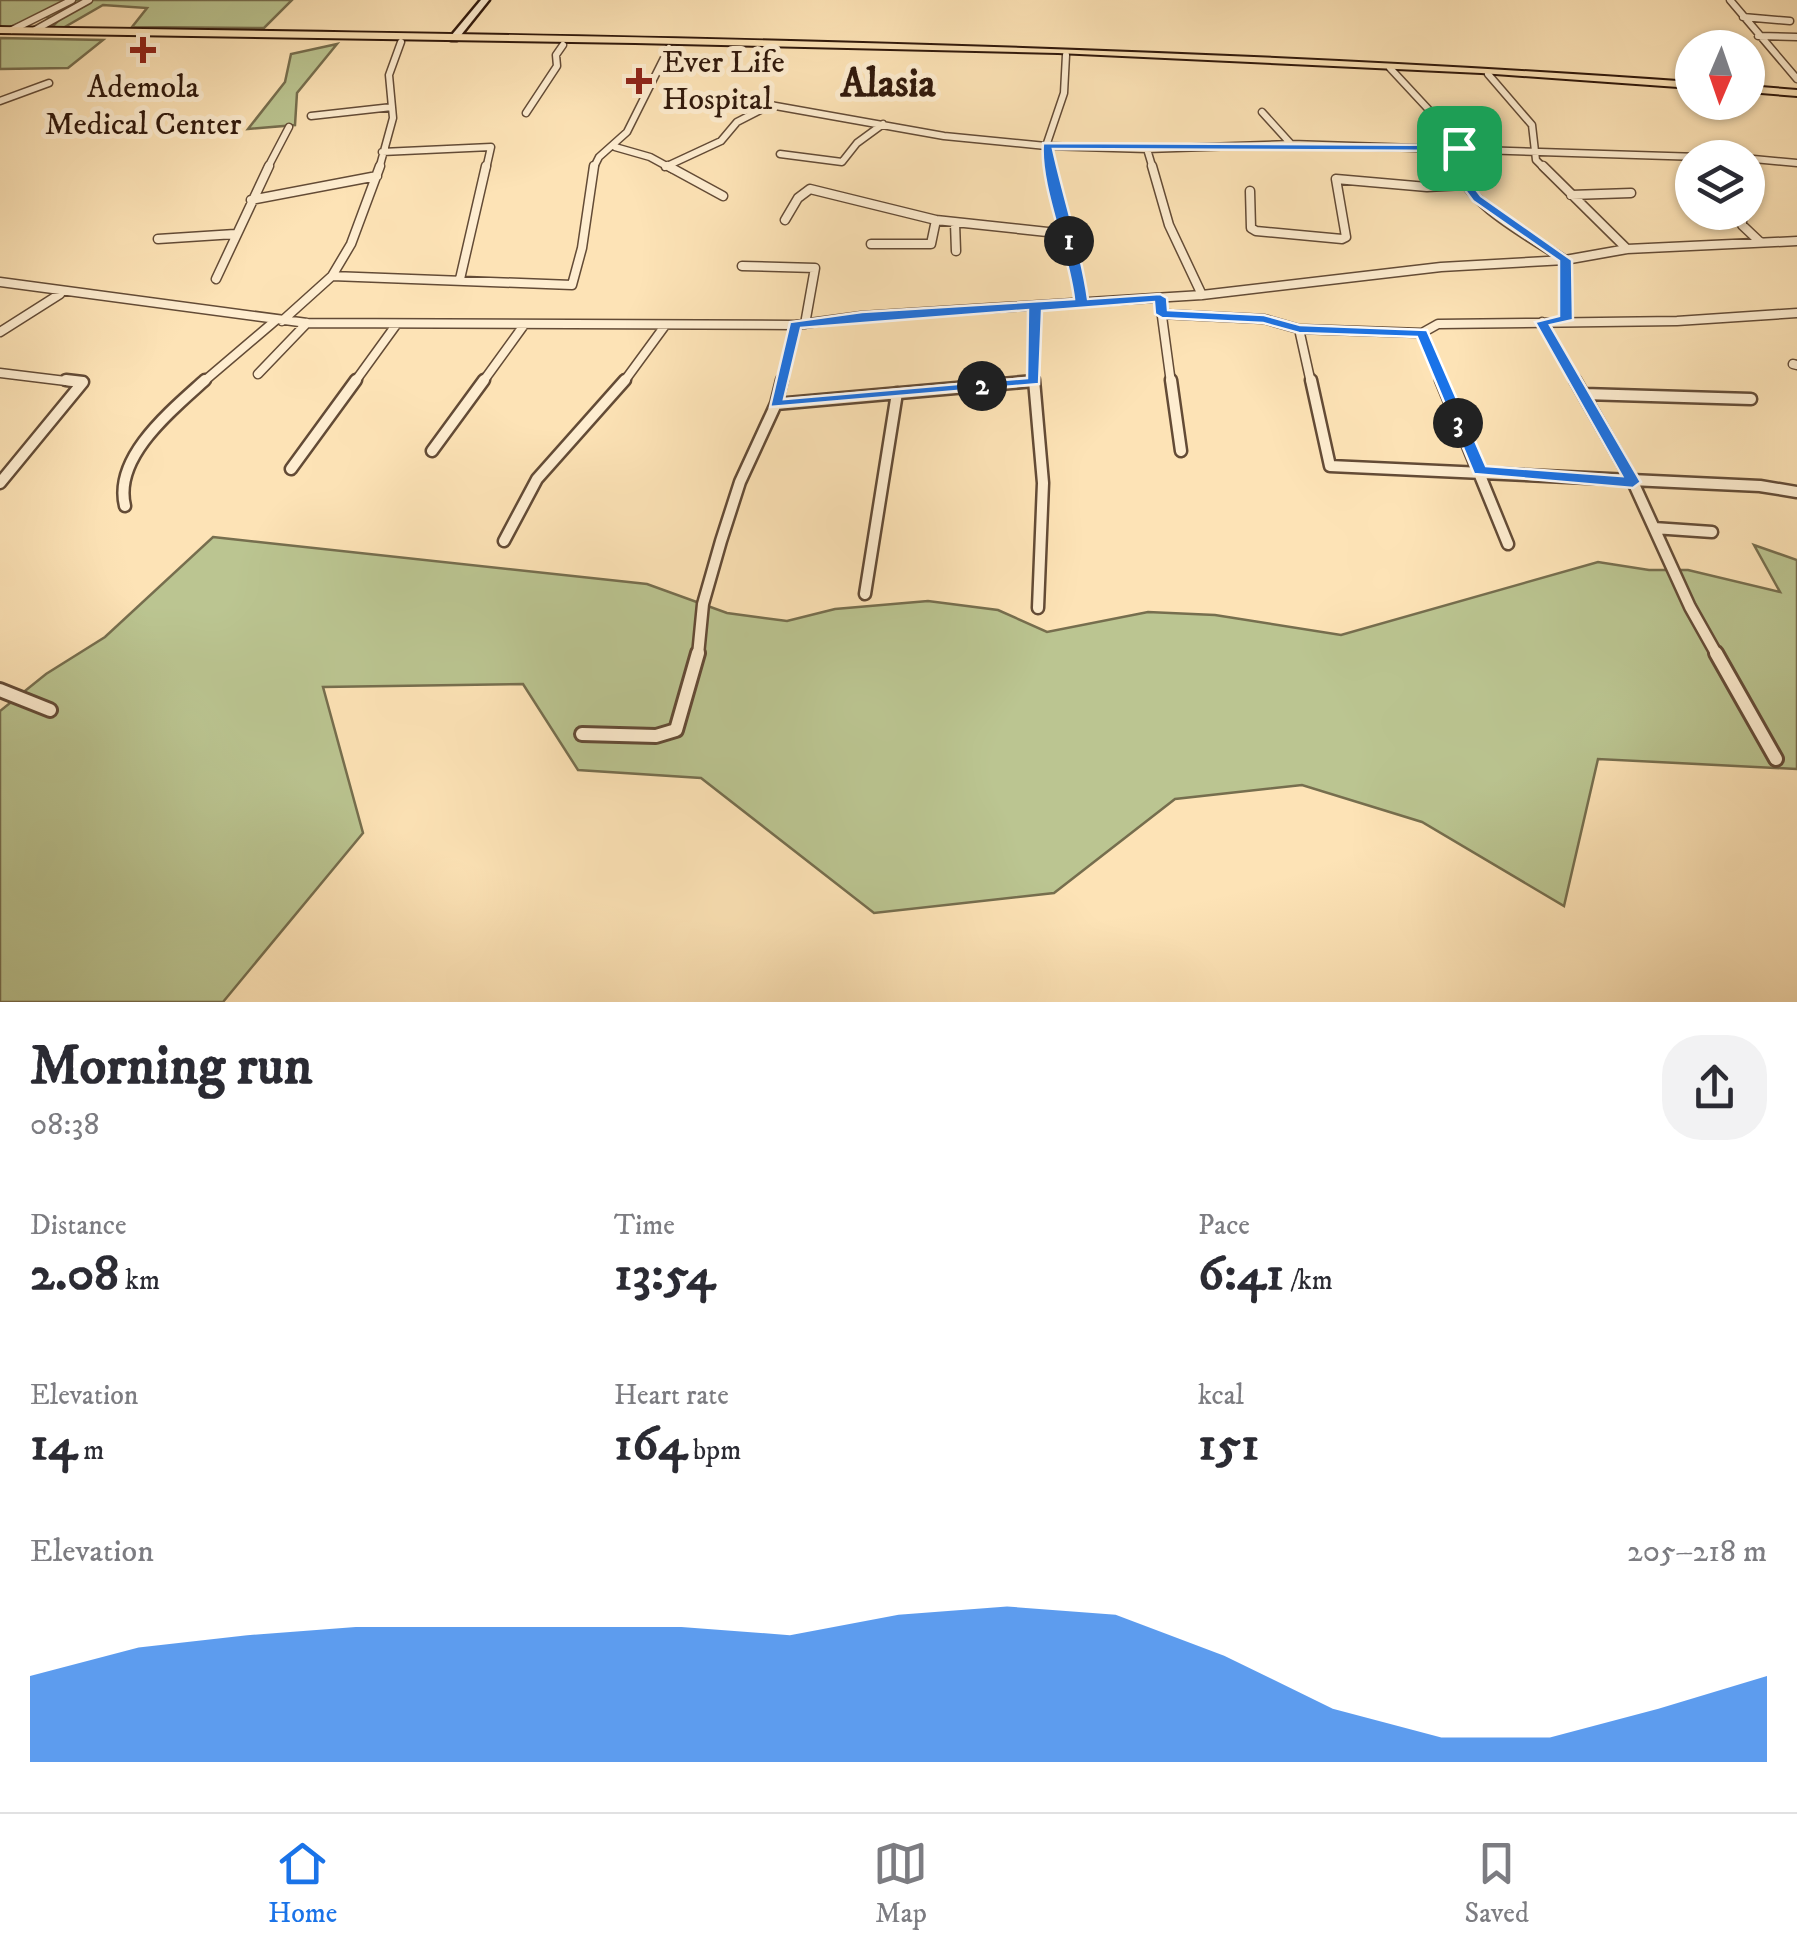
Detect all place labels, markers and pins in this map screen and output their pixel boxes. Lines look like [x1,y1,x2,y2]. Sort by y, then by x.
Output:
marker: Ademola Medical Center [130,37,156,63]
place label: Ever Life Hospital [662,43,785,120]
place label: Ademola Medical Center [45,68,241,145]
marker: Ever Life Hospital [626,68,652,94]
pin [1417,106,1502,191]
pin: 1 [1044,216,1094,266]
pin: 2 [957,361,1007,411]
pin: 3 [1433,398,1483,448]

